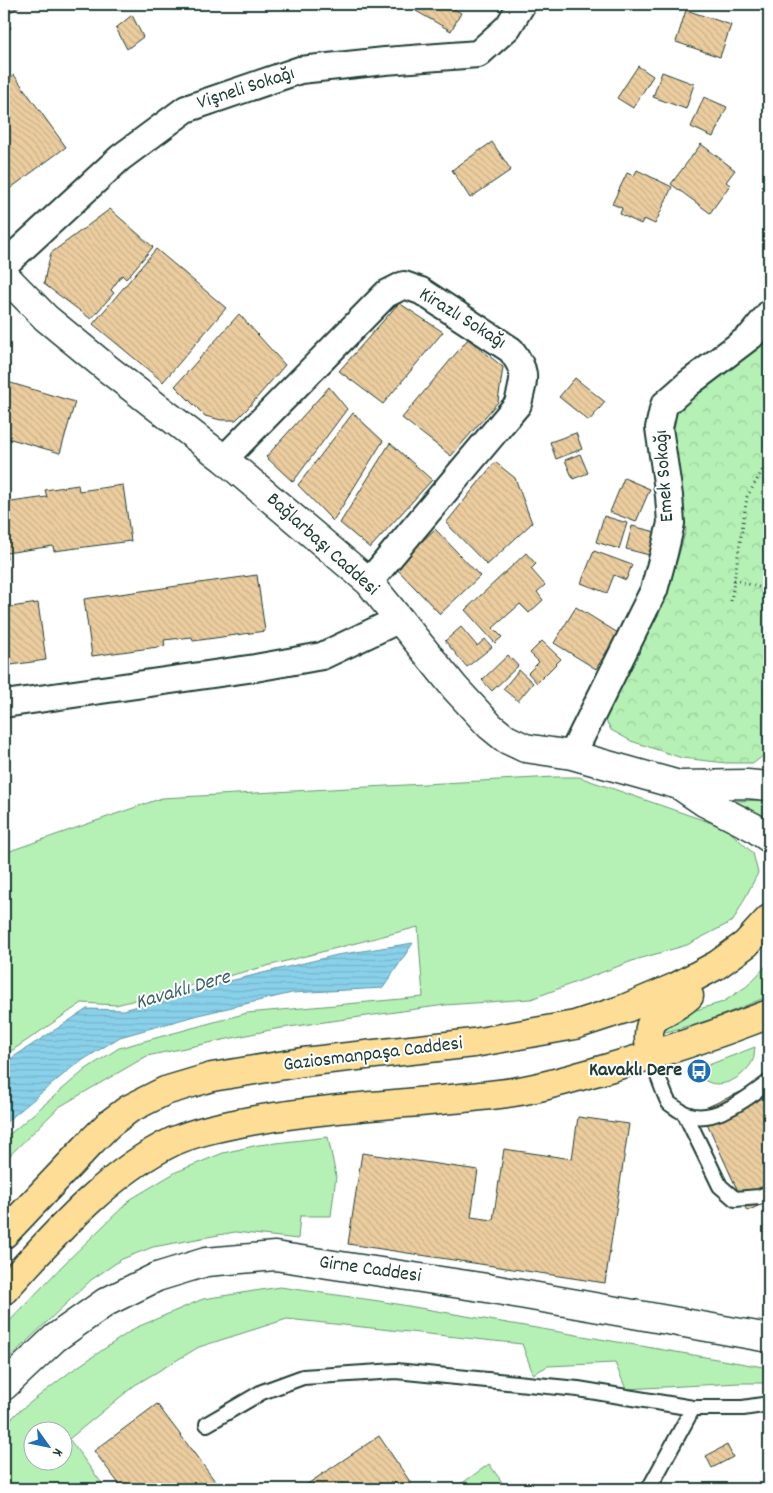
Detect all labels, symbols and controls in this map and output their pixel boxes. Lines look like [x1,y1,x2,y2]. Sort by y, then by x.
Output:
street label: Vişneli Sokağı [194,60,298,118]
street label: Kirazlı Sokağı [413,281,511,357]
street label: Emek Sokağı [648,429,682,523]
street label: Bağlarbaşı Caddesi [259,487,385,603]
water label: Kavaklı Dere [132,963,236,1019]
street label: Gaziosmanpaşa Caddesi [282,1030,465,1080]
place label: Kavaklı Dere [589,1057,682,1085]
bus stop icon: Kavaklı Dere [686,1058,712,1084]
street label: Girne Caddesi [317,1249,423,1291]
north arrow [22,1420,72,1470]
text: K [47,1444,67,1461]

